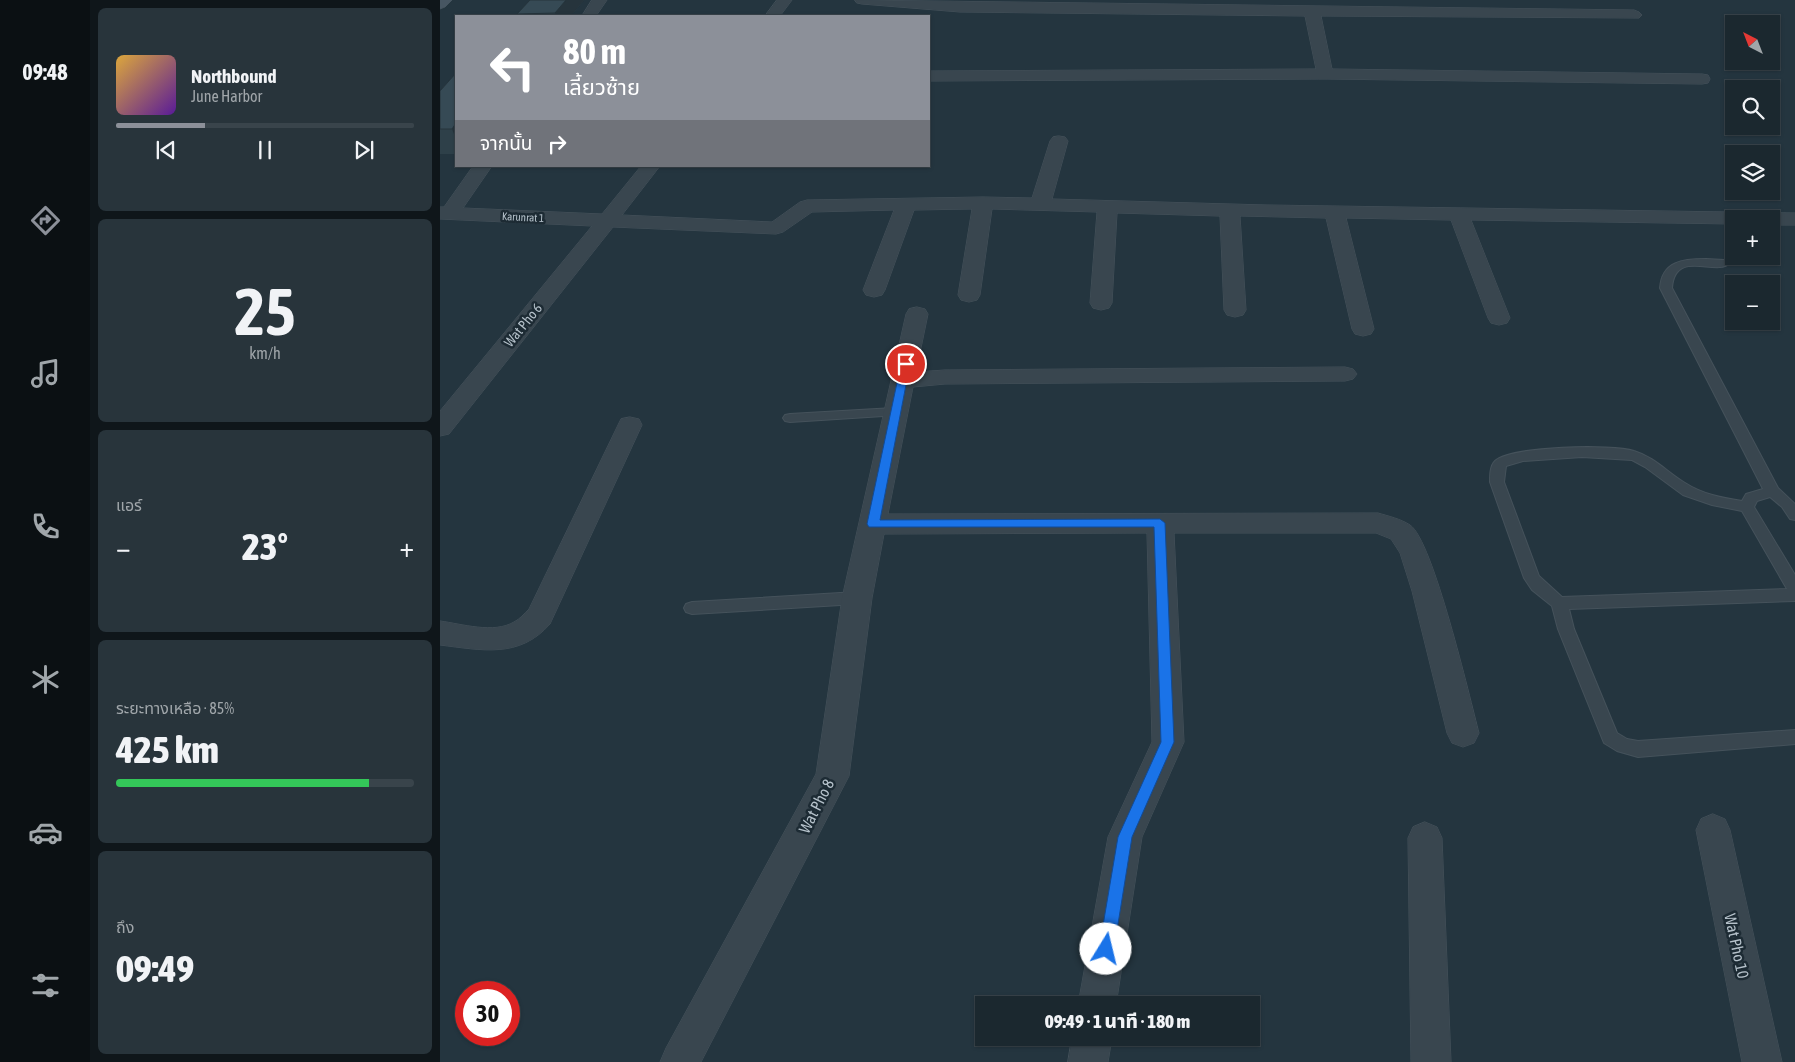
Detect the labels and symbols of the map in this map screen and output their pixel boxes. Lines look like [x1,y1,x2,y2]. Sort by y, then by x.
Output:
north arrow [1725,15,1780,70]
street label: Karunrat 1 [502,210,544,224]
street label: Wat Pho 6 [501,300,546,350]
pin [885,343,927,385]
street label: Wat Pho 8 [795,776,837,836]
street label: Wat Pho 10 [1721,912,1753,980]
position arrow [1079,922,1131,974]
speed limit sign: 30 [455,981,520,1046]

